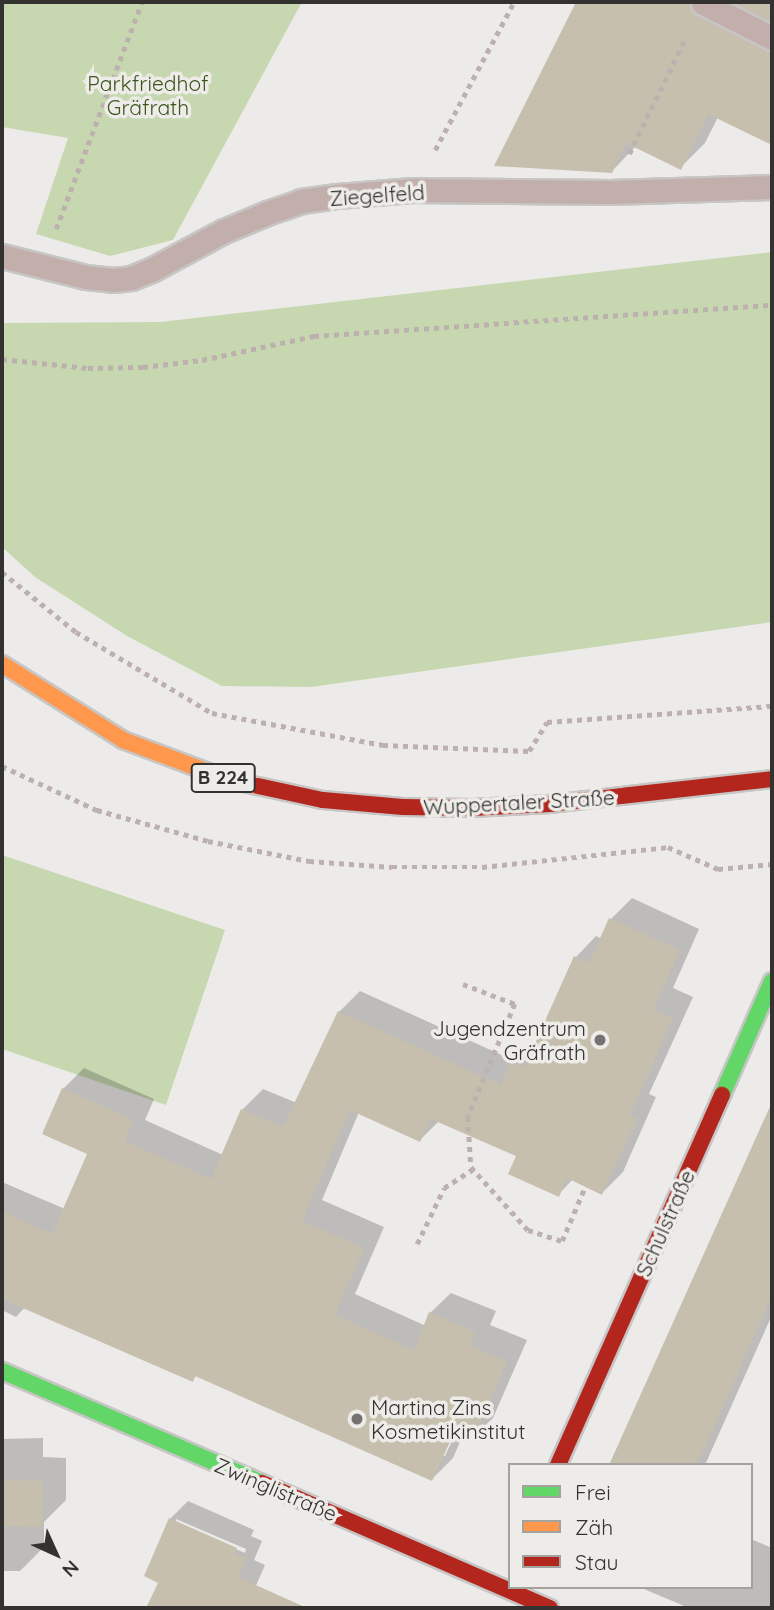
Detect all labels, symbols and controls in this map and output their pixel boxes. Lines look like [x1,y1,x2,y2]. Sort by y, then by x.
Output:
park label: Parkfriedhof Gräfrath [87,70,209,120]
street label: Ziegelfeld [329,179,425,211]
road number: B 224 [190,762,256,793]
street label: Wuppertaler Straße [423,784,615,820]
place label: Jugendzentrum Gräfrath [433,1015,586,1065]
marker: Jugendzentrum Gräfrath [592,1032,608,1048]
street label: Schulstraße [630,1166,700,1280]
place label: Martina Zins Kosmetikinstitut [371,1394,525,1444]
marker: Martina Zins Kosmetikinstitut [349,1411,365,1427]
street label: Zwinglistraße [211,1452,341,1526]
legend [508,1463,753,1589]
text: Frei [575,1479,611,1505]
text: Zäh [575,1514,613,1540]
north arrow [21,1519,91,1589]
text: Stau [575,1549,618,1575]
text: N [57,1555,84,1582]

